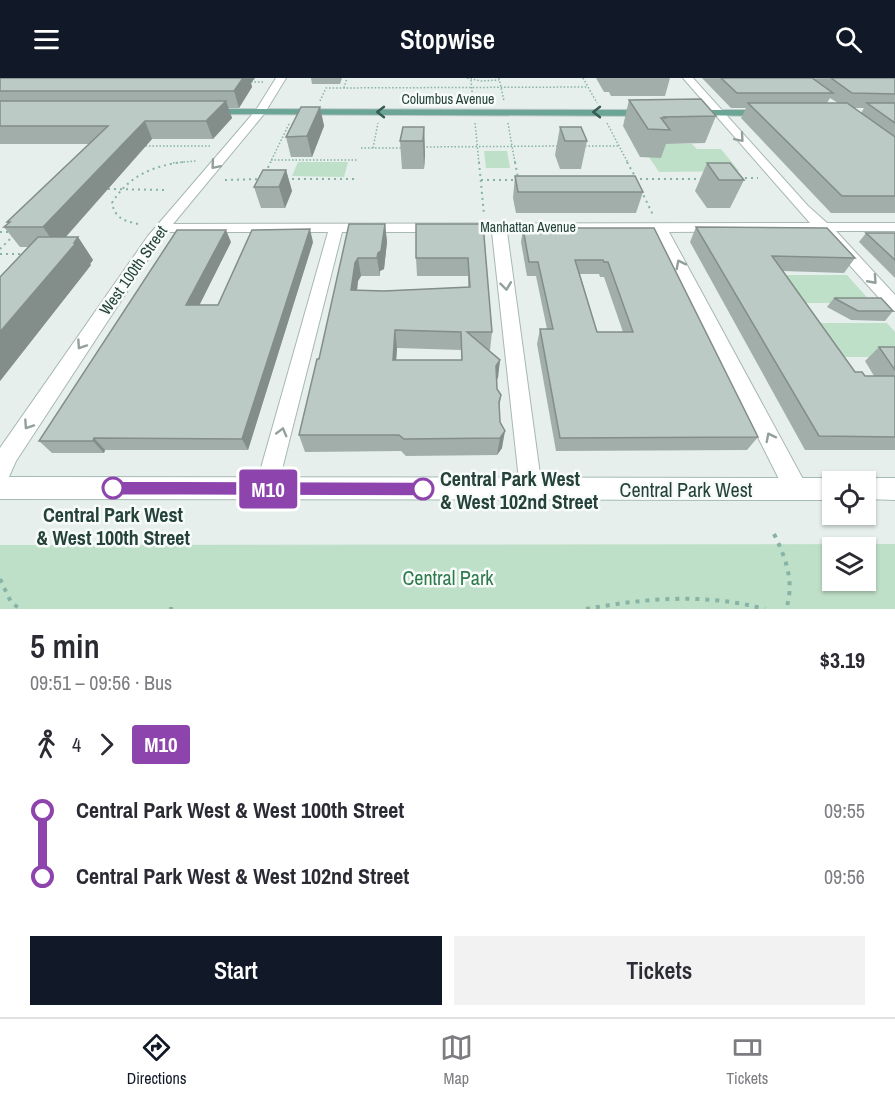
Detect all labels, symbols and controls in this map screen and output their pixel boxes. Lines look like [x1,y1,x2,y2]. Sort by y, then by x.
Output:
text: Stopwise [400,21,495,57]
icon: menu [30,23,63,56]
icon: search [832,23,865,56]
street label: Columbus Avenue [402,90,494,108]
one-way arrow [376,106,385,118]
one-way arrow [592,106,601,118]
one-way arrow [733,131,744,142]
one-way arrow [211,158,222,169]
street label: Manhattan Avenue [480,218,576,236]
street label: West 100th Street [94,220,172,319]
one-way arrow [675,260,687,271]
one-way arrow [866,273,877,284]
one-way arrow [499,281,511,290]
one-way arrow [78,339,89,350]
one-way arrow [24,418,35,429]
one-way arrow [274,427,287,437]
one-way arrow [765,433,777,444]
place label: Central Park West & West 102nd Street [440,465,599,515]
line badge: M10 [234,470,302,508]
map controls [822,471,876,591]
button: locate [822,471,876,525]
text: M10 [251,475,285,504]
street label: Central Park West [620,476,753,503]
marker: Central Park West & West 100th Street [102,477,124,499]
marker: Central Park West & West 102nd Street [412,478,434,500]
place label: Central Park West & West 100th Street [36,501,190,551]
button: layers [822,537,876,591]
park label: Central Park [402,564,494,591]
text: 5 min [30,624,100,668]
text: $3.19 [820,645,865,675]
text: 09:51 – 09:56 · Bus [30,669,172,696]
icon: walk [30,728,63,761]
icon: forward [90,728,123,761]
text: M10 [144,730,178,759]
text: 4 [72,731,81,758]
text: Central Park West & West 100th Street [76,795,404,825]
text: 09:55 [824,797,865,824]
text: Central Park West & West 102nd Street [76,861,409,891]
text: 09:56 [824,863,865,890]
button: Start [30,936,442,1005]
button: Tickets [454,936,865,1005]
tab: Directions [127,1031,186,1089]
tab: Map [440,1031,473,1089]
tab: Tickets [726,1031,768,1089]

